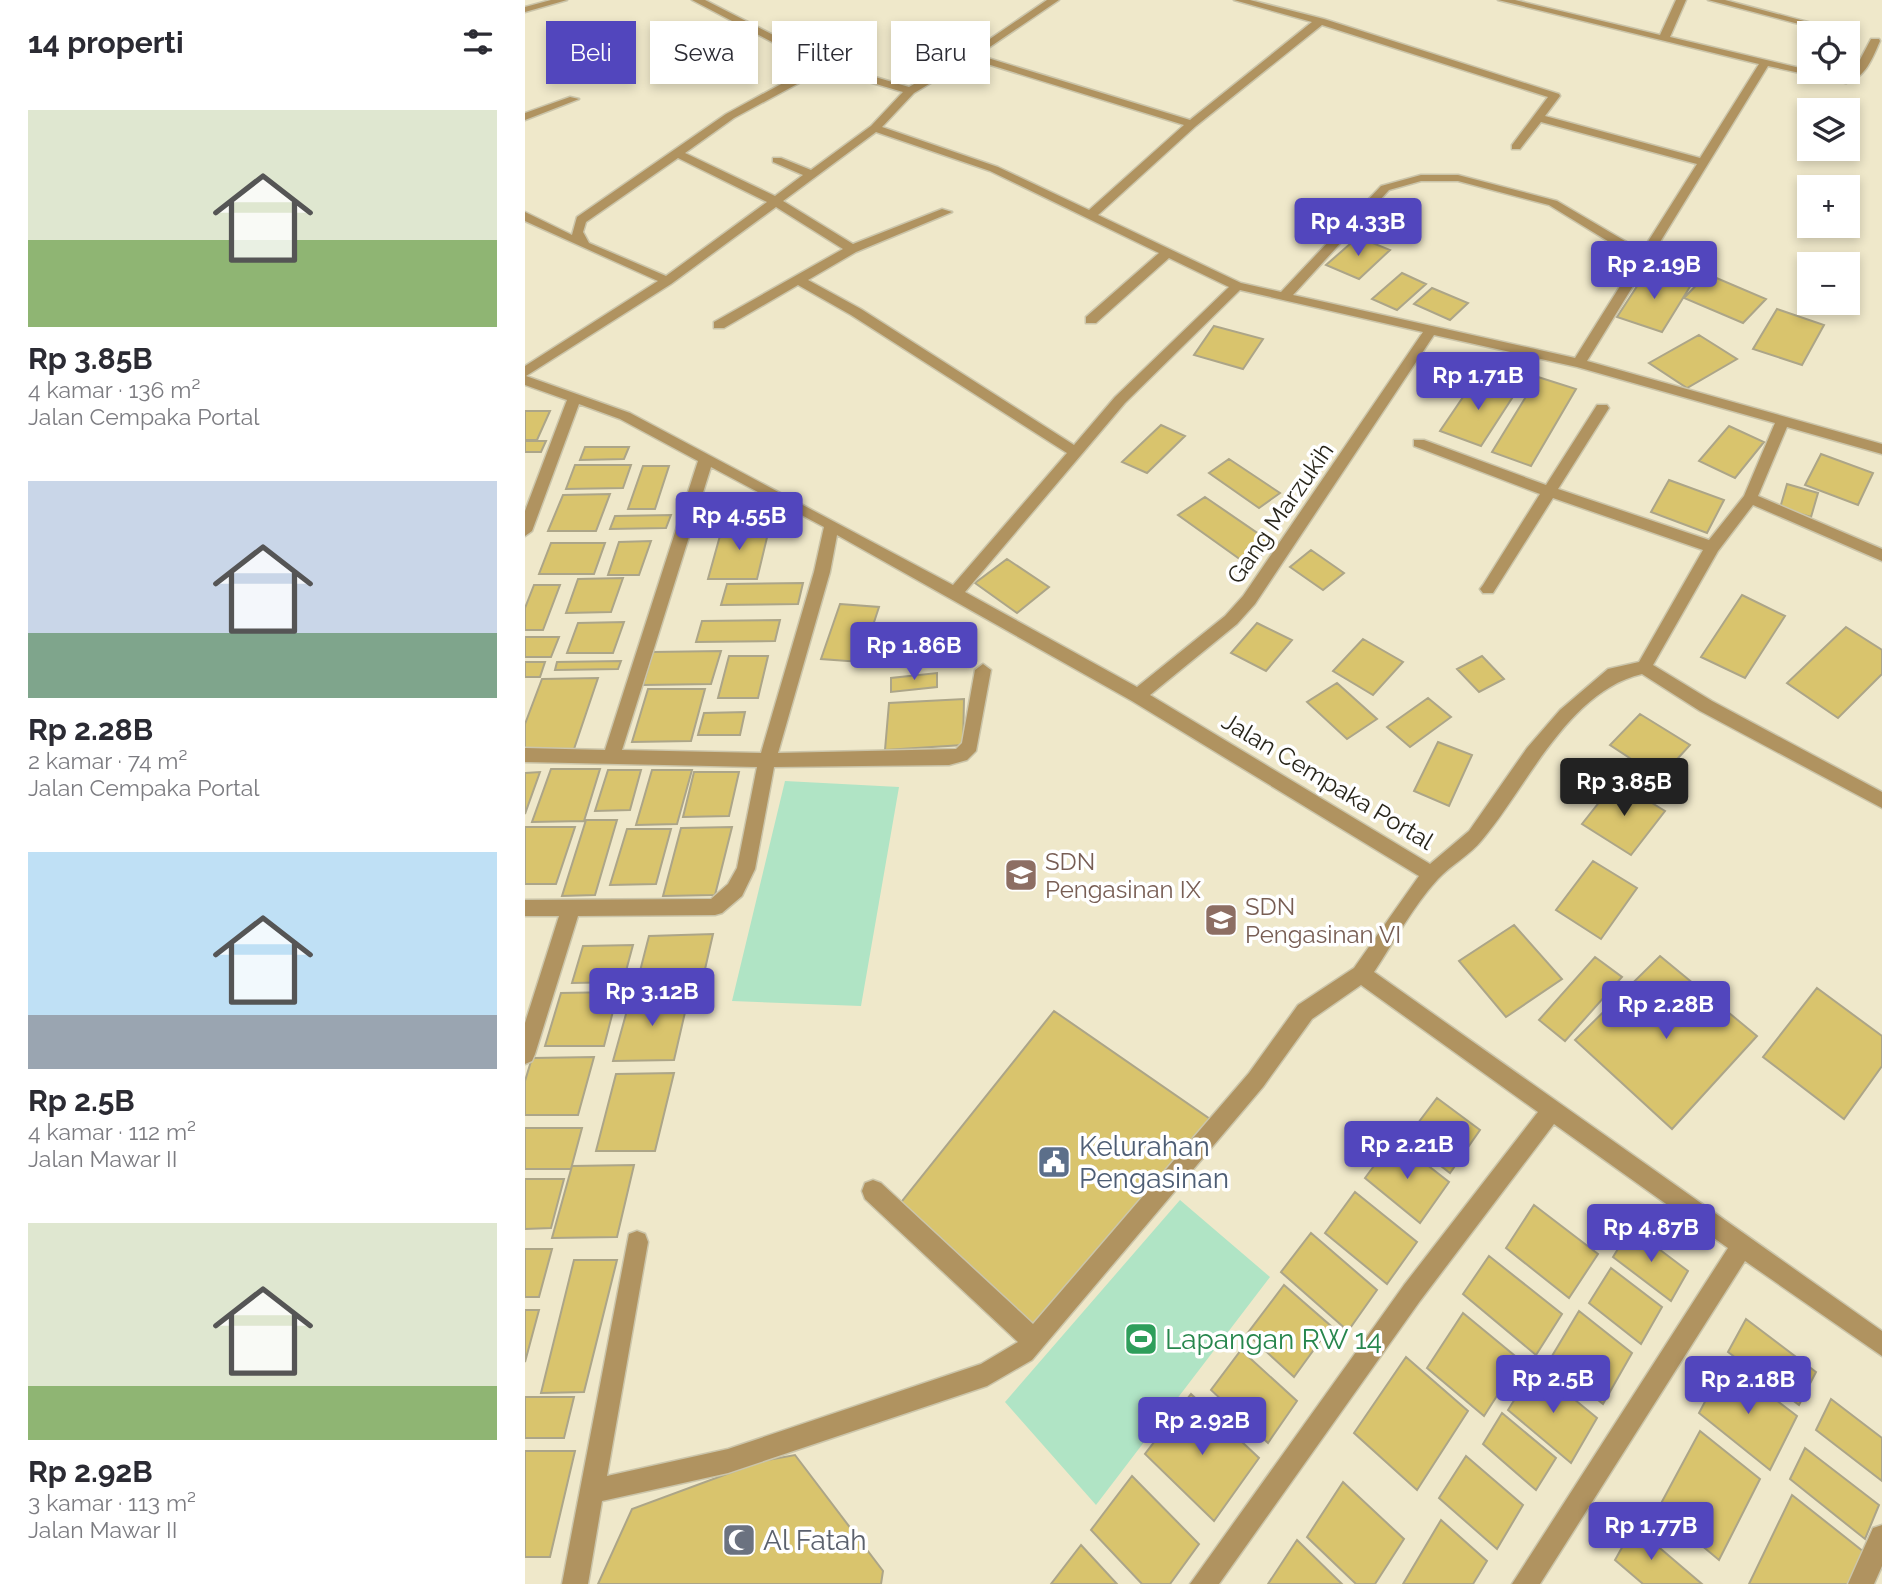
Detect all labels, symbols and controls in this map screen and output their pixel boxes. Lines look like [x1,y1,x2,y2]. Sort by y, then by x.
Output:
chip: Beli [546,21,636,84]
chip: Sewa [650,21,758,84]
chip: Filter [772,21,877,84]
chip: Baru [891,21,990,84]
map controls [1797,21,1860,315]
button: locate [1797,21,1860,84]
icon: filters [459,23,497,61]
text: 14 properti [28,25,184,60]
button: layers [1797,98,1860,161]
icon: home [200,155,326,281]
button: + [1797,175,1860,238]
pin: Rp 4.33B [1286,198,1430,258]
text: Rp 4.33B [1311,207,1405,234]
pin: Rp 2.19B [1582,242,1726,301]
text: Rp 2.19B [1607,250,1701,277]
button: − [1797,252,1860,315]
text: Rp 3.85B [28,341,153,376]
pin: Rp 1.71B [1406,352,1550,412]
text: Rp 1.71B [1432,361,1524,388]
text: 4 kamar · 136 m² [28,376,200,403]
text: Jalan Cempaka Portal [28,403,260,430]
street label: Gang Marzukih [1221,437,1339,589]
pin: Rp 4.55B [667,492,811,552]
text: Rp 4.55B [692,501,786,528]
icon: home [200,526,326,652]
pin: Rp 1.86B [842,622,986,682]
text: Rp 1.86B [866,631,962,658]
street label: Jalan Cempaka Portal [1217,706,1439,856]
text: Rp 2.28B [28,712,153,747]
text: 2 kamar · 74 m² [28,747,187,774]
pin: Rp 3.85B [1552,758,1696,818]
text: Rp 3.85B [1576,767,1672,794]
text: Jalan Cempaka Portal [28,774,260,801]
place label: SDN Pengasinan IX [1045,847,1202,904]
school or university icon: SDN Pengasinan IX [1002,856,1040,894]
place label: SDN Pengasinan VI [1245,892,1401,949]
icon: home [200,897,326,1023]
school or university icon: SDN Pengasinan VI [1202,901,1240,939]
pin: Rp 3.12B [580,968,724,1028]
text: Rp 3.12B [605,977,699,1004]
pin: Rp 2.28B [1594,982,1738,1041]
text: Rp 2.28B [1618,990,1714,1017]
text: Rp 2.5B [28,1083,135,1118]
text: 4 kamar · 112 m² [28,1118,196,1145]
pin: Rp 2.21B [1335,1122,1479,1181]
place label: Kelurahan Pengasinan [1079,1130,1229,1195]
text: Rp 2.21B [1360,1130,1454,1157]
public building icon: Kelurahan Pengasinan [1035,1143,1073,1181]
text: Jalan Mawar II [28,1145,177,1172]
pin: Rp 4.87B [1579,1204,1723,1264]
text: Rp 4.87B [1603,1213,1699,1240]
icon: home [200,1268,326,1394]
sports icon: Lapangan RW 14 [1122,1320,1160,1358]
place label: Lapangan RW 14 [1165,1323,1382,1356]
pin: Rp 2.5B [1488,1356,1618,1415]
pin: Rp 2.18B [1676,1356,1820,1416]
text: Rp 2.5B [1512,1364,1594,1391]
text: Rp 2.18B [1701,1365,1795,1392]
pin: Rp 2.92B [1130,1398,1274,1457]
text: Rp 2.92B [1154,1406,1250,1433]
text: Rp 2.92B [28,1454,153,1489]
text: 3 kamar · 113 m² [28,1489,196,1516]
pin: Rp 1.77B [1579,1502,1723,1562]
text: Rp 1.77B [1605,1511,1697,1538]
text: Jalan Mawar II [28,1516,177,1543]
mosque icon: Al Fatah [720,1521,758,1559]
place label: Al Fatah [763,1524,867,1557]

